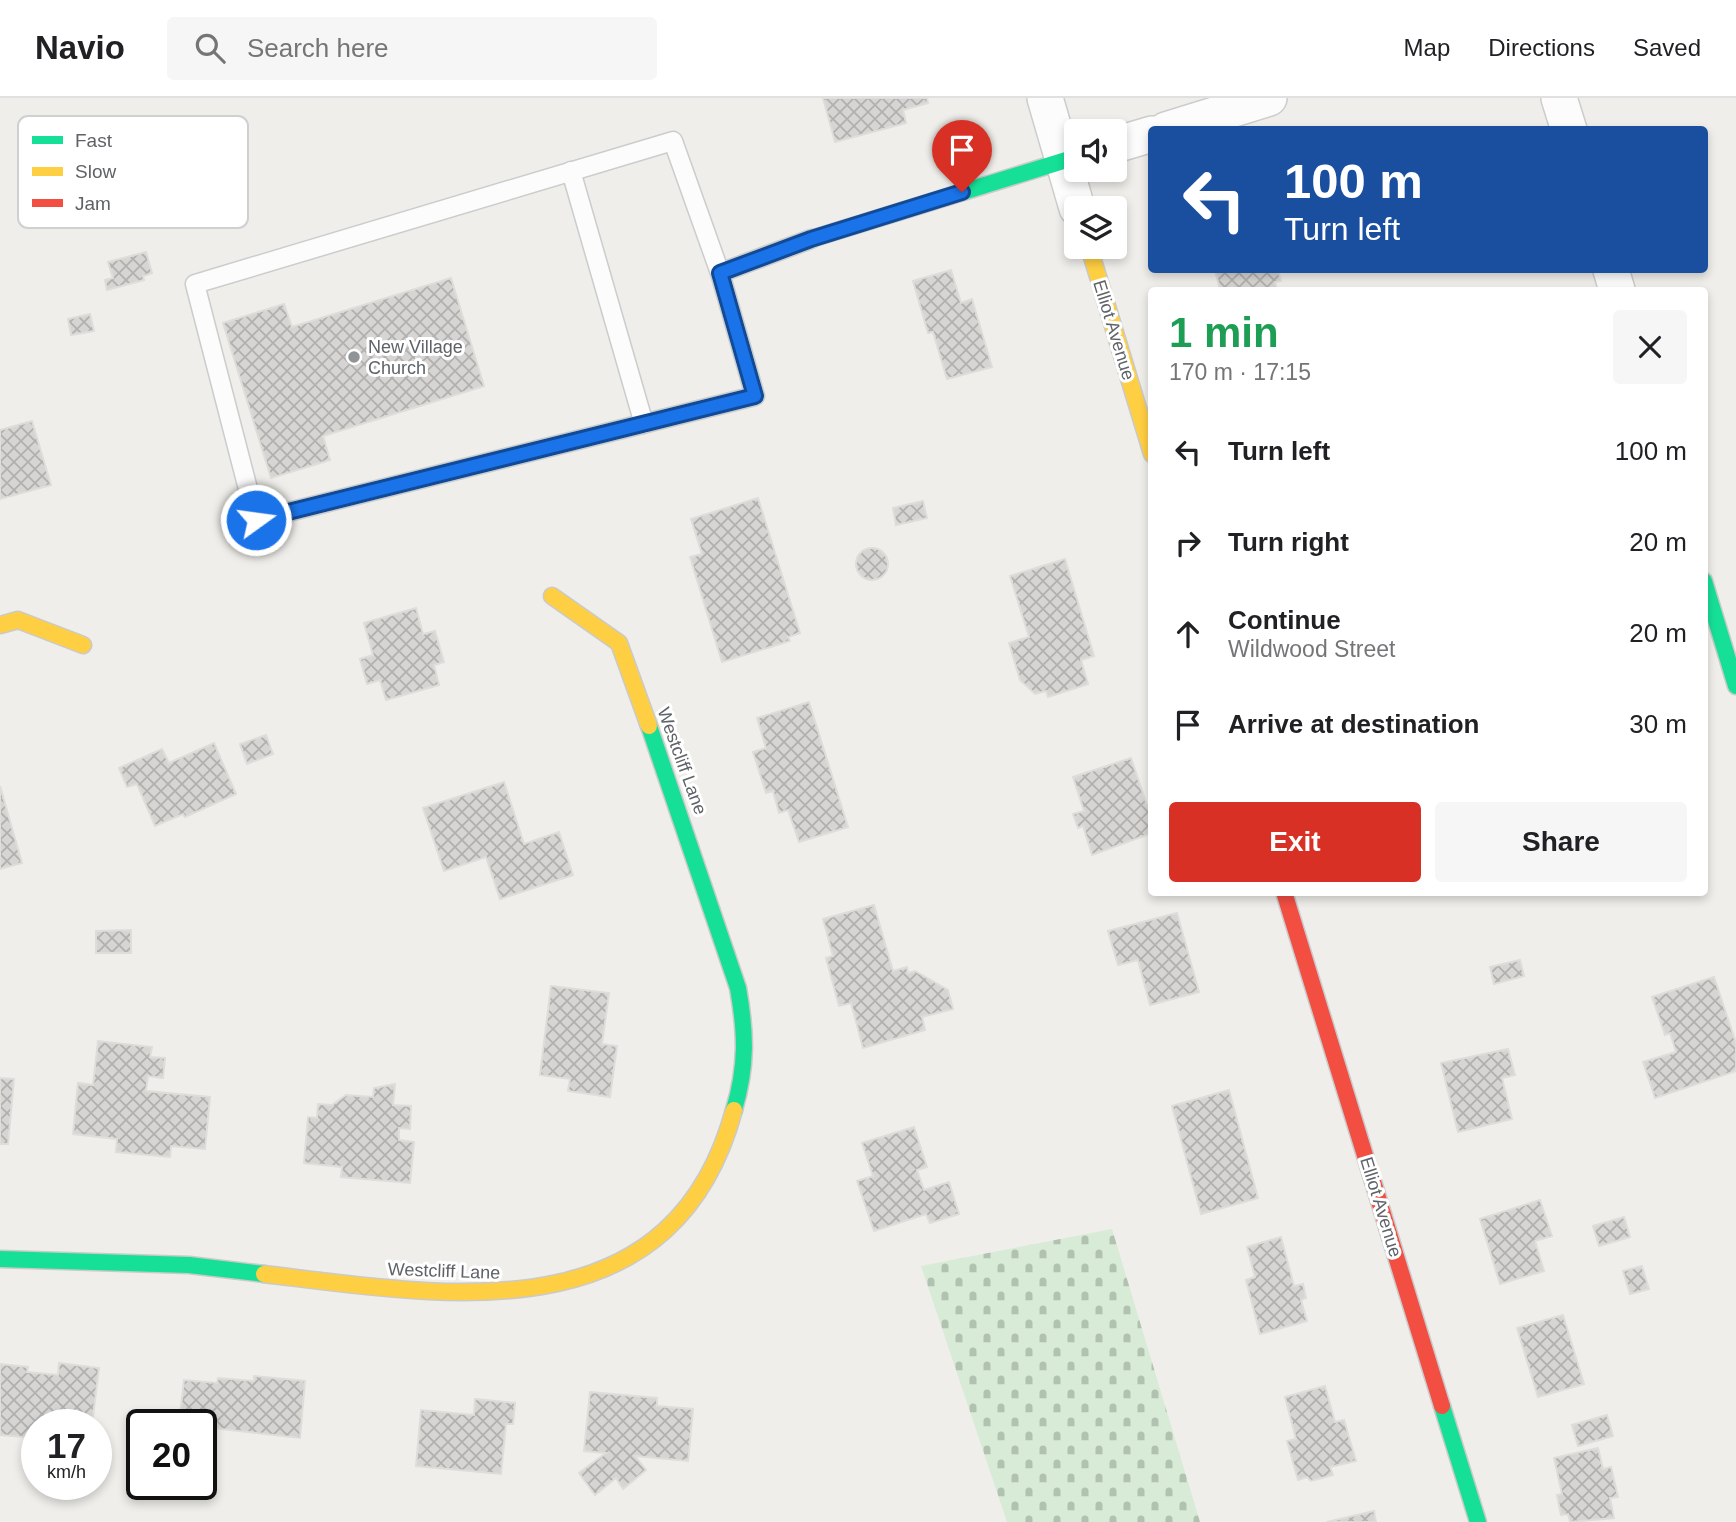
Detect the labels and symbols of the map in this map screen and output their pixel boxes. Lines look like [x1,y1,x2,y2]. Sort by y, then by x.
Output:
legend [18,116,248,228]
pin [932,120,992,192]
text: Fast [75,130,113,151]
text: Slow [75,161,116,182]
text: Jam [75,193,111,214]
street label: Elliot Avenue [1089,277,1139,383]
place label: New Village Church [368,337,463,378]
marker: New Village Church [346,349,362,365]
position arrow [219,483,293,557]
street label: Westcliff Lane [653,705,711,817]
street label: Elliot Avenue [1356,1154,1406,1260]
street label: Westcliff Lane [387,1259,501,1283]
speed limit sign: 20 [126,1409,217,1500]

